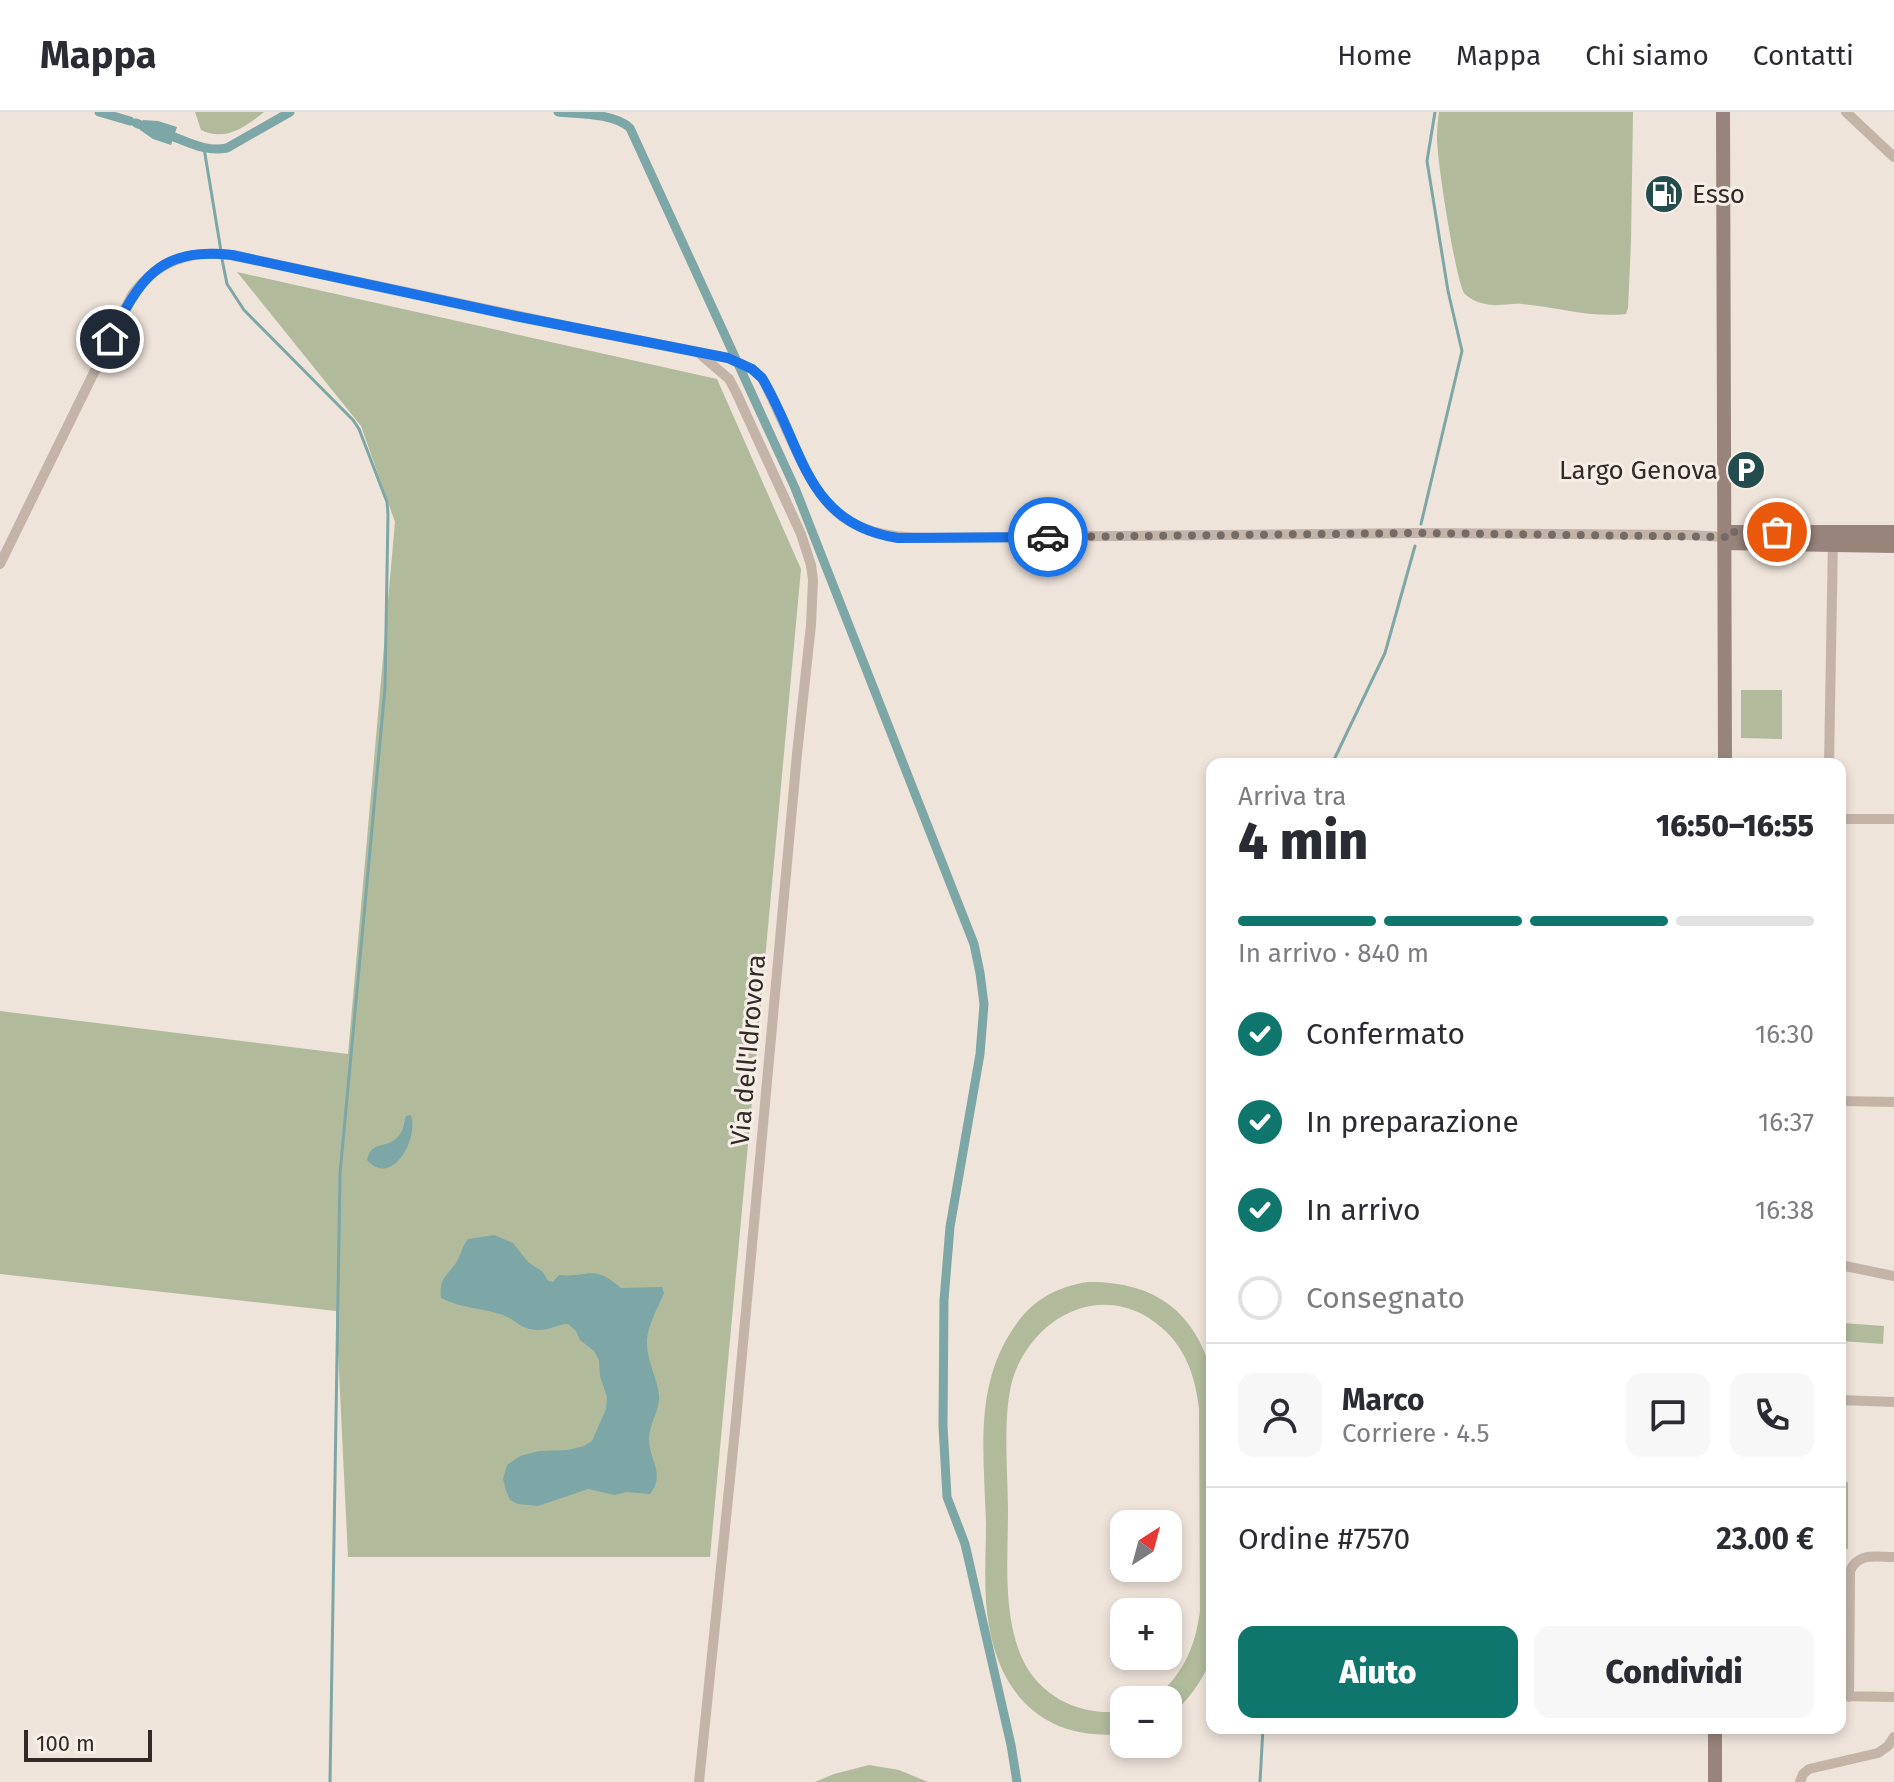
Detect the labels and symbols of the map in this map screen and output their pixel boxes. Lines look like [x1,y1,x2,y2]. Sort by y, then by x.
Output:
fuel station icon: Esso [1643,173,1685,215]
place label: Esso [1692,179,1745,210]
pin [76,305,144,373]
parking icon: Largo Genova [1725,449,1767,491]
place label: Largo Genova [1559,455,1718,486]
courier [1008,497,1088,577]
pin [1743,498,1811,566]
street label: Via dell'Idrovora [725,953,772,1147]
north arrow [1110,1510,1182,1582]
scale bar [24,1726,152,1762]

